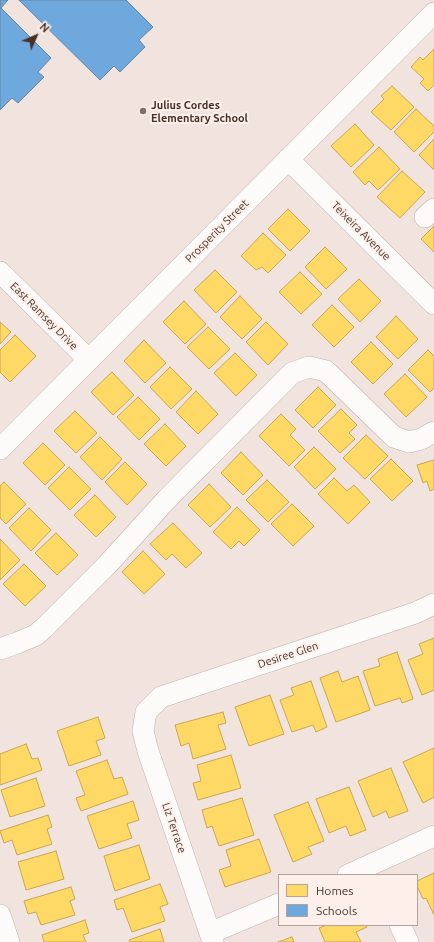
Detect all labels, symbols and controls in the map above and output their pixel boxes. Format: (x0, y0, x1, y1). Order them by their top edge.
north arrow (16, 16, 56, 56)
text: N (37, 20, 52, 35)
place label: Julius Cordes Elementary School (151, 98, 248, 124)
marker: Julius Cordes Elementary School (138, 106, 148, 116)
street label: Prosperity Street (183, 197, 251, 265)
street label: Teixeira Avenue (329, 199, 393, 263)
street label: East Ramsey Drive (7, 279, 81, 353)
street label: Desiree Glen (256, 639, 320, 671)
street label: Liz Terrace (159, 801, 189, 855)
legend (278, 874, 418, 926)
text: Homes (316, 884, 354, 897)
text: Schools (316, 904, 357, 917)

